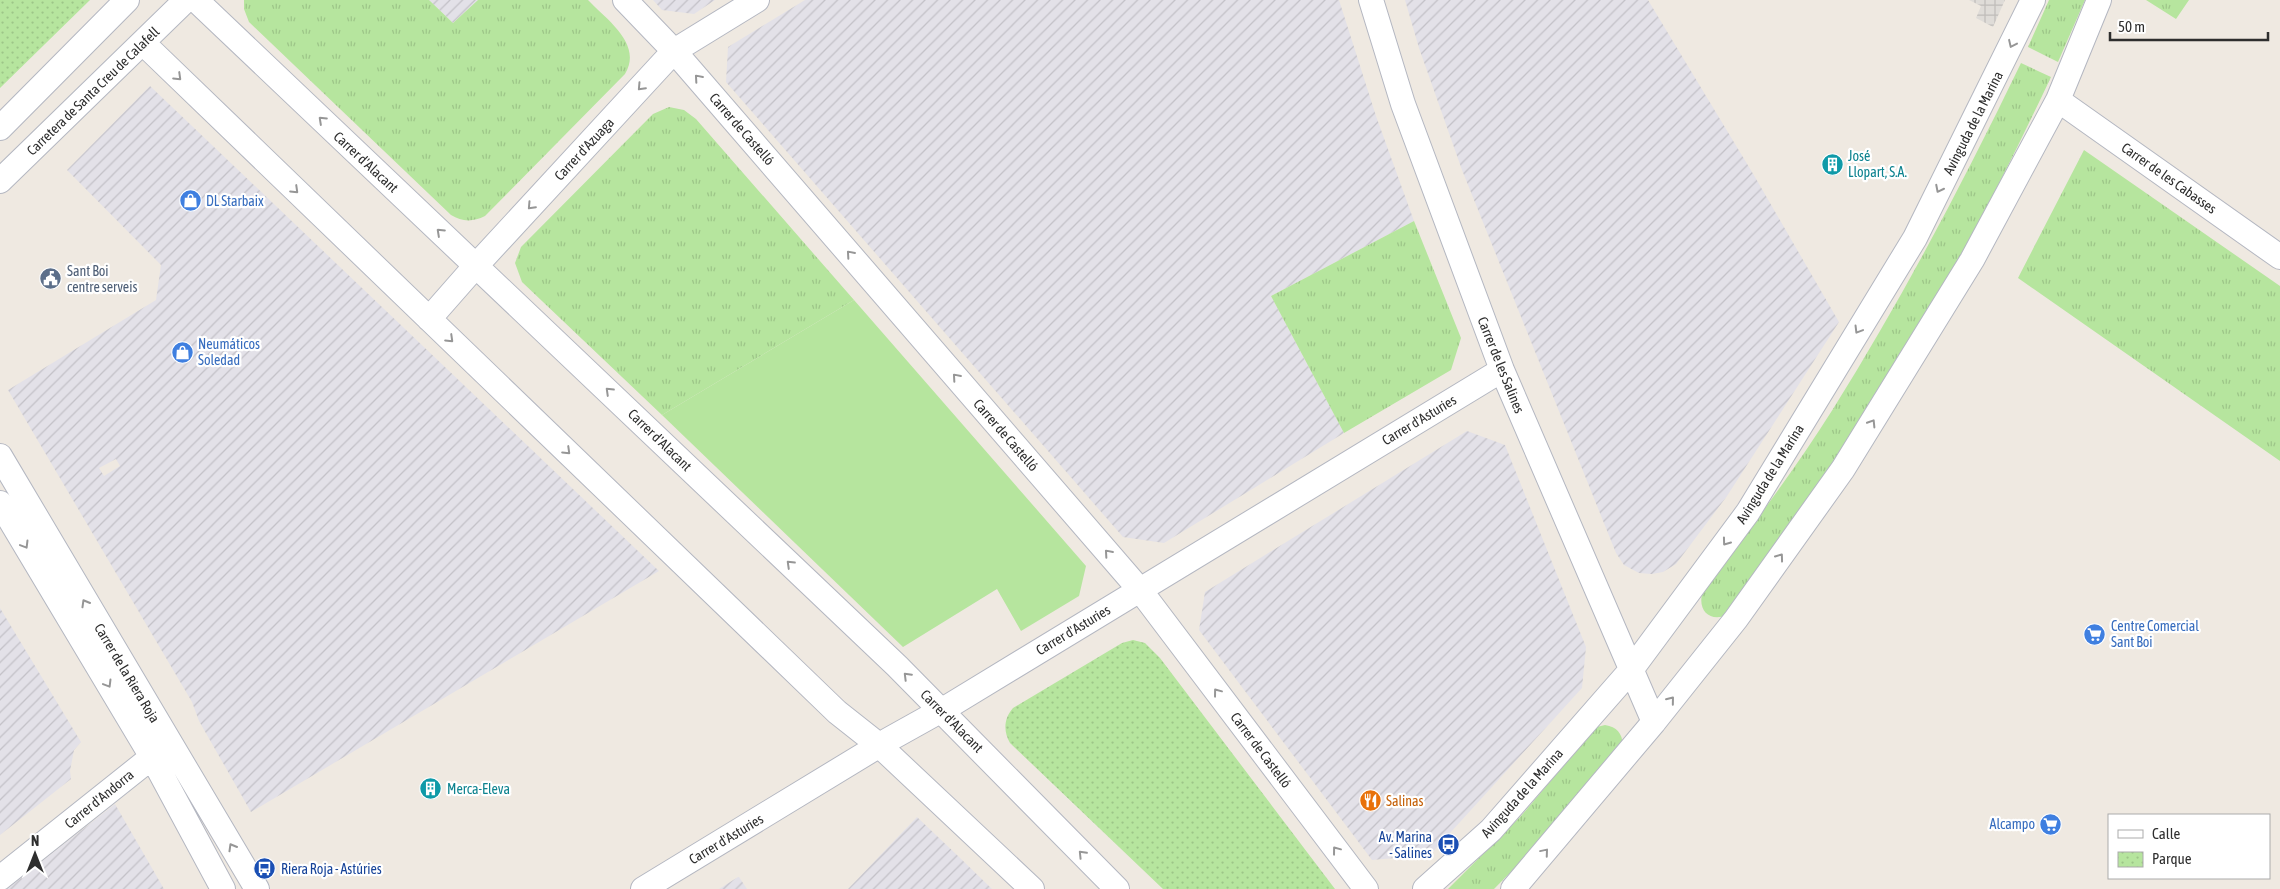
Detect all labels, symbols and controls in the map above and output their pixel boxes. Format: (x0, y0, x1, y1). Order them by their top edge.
scale bar (2110, 10, 2268, 42)
text: 50 m (2118, 18, 2145, 35)
street label: Carretera de Santa Creu de Calafell (24, 23, 163, 158)
one-way arrow (2008, 39, 2018, 48)
street label: Avinguda de la Marina (1940, 69, 2006, 177)
one-way arrow (172, 71, 181, 80)
one-way arrow (695, 75, 703, 84)
one-way arrow (638, 81, 647, 90)
street label: Carrer de Castelló (706, 90, 778, 168)
street label: Carrer d'Azuaga (551, 114, 617, 184)
one-way arrow (319, 117, 328, 126)
street label: Carrer d'Alacant (331, 128, 401, 196)
street label: Carrer de les Cabasses (2118, 139, 2220, 217)
place label: José Llopart, S.A. (1848, 148, 1907, 180)
building icon: José Llopart, S.A. (1820, 152, 1844, 176)
one-way arrow (289, 184, 298, 193)
one-way arrow (1935, 184, 1945, 193)
shop icon: DL Starbaix (178, 189, 202, 213)
place label: DL Starbaix (206, 193, 264, 209)
one-way arrow (528, 200, 537, 209)
one-way arrow (437, 229, 446, 238)
one-way arrow (847, 251, 855, 260)
place label: Sant Boi centre serveis (67, 263, 137, 295)
public building icon: Sant Boi centre serveis (39, 267, 63, 291)
street label: Carrer de les Salines (1474, 314, 1528, 416)
one-way arrow (1855, 325, 1865, 334)
one-way arrow (444, 333, 453, 342)
place label: Neumáticos Soledad (198, 336, 260, 368)
shop icon: Neumáticos Soledad (170, 340, 194, 364)
one-way arrow (953, 374, 962, 383)
one-way arrow (605, 388, 614, 397)
street label: Carrer d'Asturies (1379, 392, 1459, 448)
street label: Carrer de Castelló (970, 396, 1042, 474)
street label: Carrer d'Alacant (625, 406, 695, 474)
one-way arrow (1865, 419, 1875, 428)
street label: Avinguda de la Marina (1733, 421, 1807, 527)
one-way arrow (561, 446, 570, 455)
one-way arrow (1723, 536, 1731, 545)
one-way arrow (18, 539, 28, 548)
one-way arrow (1105, 549, 1114, 558)
one-way arrow (1774, 553, 1783, 563)
one-way arrow (786, 561, 795, 570)
one-way arrow (82, 599, 92, 608)
street label: Carrer d'Asturies (1033, 602, 1113, 658)
place label: Centre Comercial Sant Boi (2111, 618, 2199, 650)
street label: Carrer de la Riera Roja (91, 621, 163, 725)
supermarket icon: Centre Comercial Sant Boi (2083, 622, 2107, 646)
one-way arrow (904, 673, 913, 682)
one-way arrow (102, 679, 112, 688)
street label: Carrer d'Alacant (917, 686, 987, 756)
one-way arrow (1215, 689, 1223, 698)
one-way arrow (1666, 697, 1674, 706)
street label: Carrer de Castelló (1227, 709, 1295, 791)
street label: Avinguda de la Marina (1478, 745, 1566, 841)
street label: Carrer d'Andorra (61, 766, 137, 832)
building icon: Merca-Eleva (419, 777, 443, 801)
place label: Merca-Eleva (447, 781, 510, 797)
restaurant icon: Salinas (1358, 789, 1382, 813)
place label: Salinas (1386, 793, 1424, 809)
street label: Carrer d'Asturies (686, 811, 766, 867)
supermarket icon: Alcampo (2039, 812, 2063, 836)
legend (2108, 814, 2270, 879)
place label: Alcampo (1990, 816, 2035, 832)
text: Calle (2152, 825, 2181, 842)
north arrow (10, 829, 60, 879)
place label: Av. Marina - Salines (1379, 829, 1432, 861)
text: N (31, 833, 39, 849)
bus stop icon: Av. Marina - Salines (1436, 833, 1460, 857)
one-way arrow (228, 843, 238, 852)
one-way arrow (1334, 847, 1342, 856)
one-way arrow (1539, 849, 1547, 858)
text: Parque (2152, 850, 2192, 867)
one-way arrow (1079, 851, 1088, 860)
bus stop icon: Riera Roja - Astúries (253, 857, 277, 881)
place label: Riera Roja - Astúries (281, 861, 382, 877)

